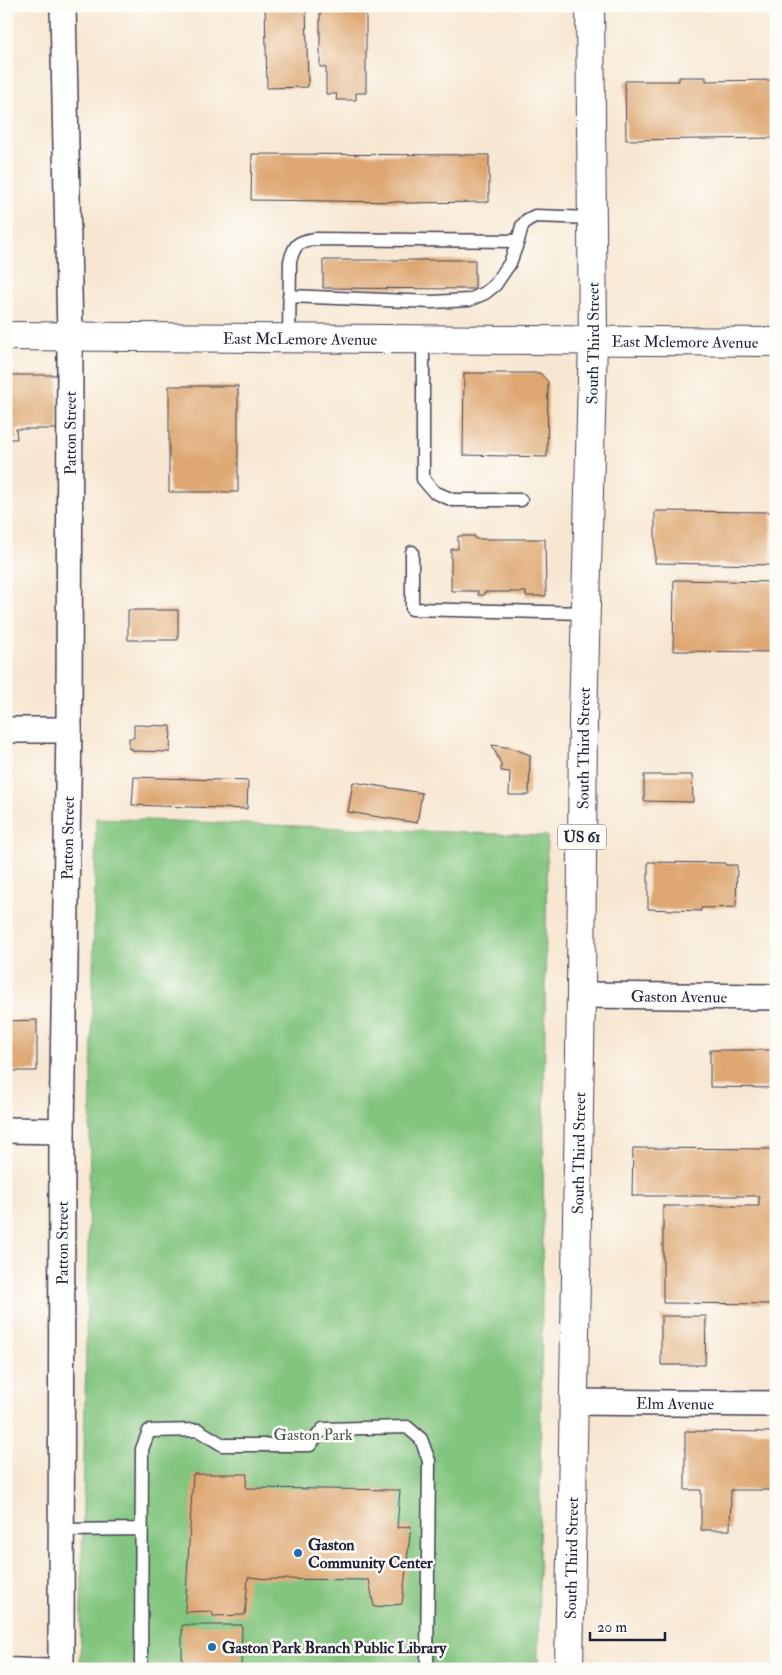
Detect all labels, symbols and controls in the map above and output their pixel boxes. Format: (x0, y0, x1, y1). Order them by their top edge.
street label: South Third Street (582, 282, 604, 405)
street label: East McLemore Avenue (223, 329, 378, 350)
street label: East Mclemore Avenue (611, 332, 759, 353)
street label: Patton Street (61, 391, 81, 475)
street label: South Third Street (573, 687, 595, 809)
street label: Patton Street (57, 796, 79, 880)
road number: US 61 (558, 824, 606, 850)
street label: Gaston Avenue (631, 987, 728, 1008)
street label: South Third Street (568, 1092, 590, 1214)
street label: Patton Street (53, 1201, 73, 1285)
street label: Elm Avenue (636, 1394, 714, 1414)
park label: Gaston Park (273, 1425, 353, 1445)
street label: South Third Street (561, 1497, 583, 1619)
place label: Gaston Community Center (308, 1535, 434, 1574)
marker: Gaston Community Center (292, 1547, 304, 1559)
scale bar (590, 1610, 664, 1642)
text: 20 m (597, 1618, 627, 1637)
place label: Gaston Park Branch Public Library (222, 1638, 447, 1659)
marker: Gaston Park Branch Public Library (206, 1641, 218, 1653)

